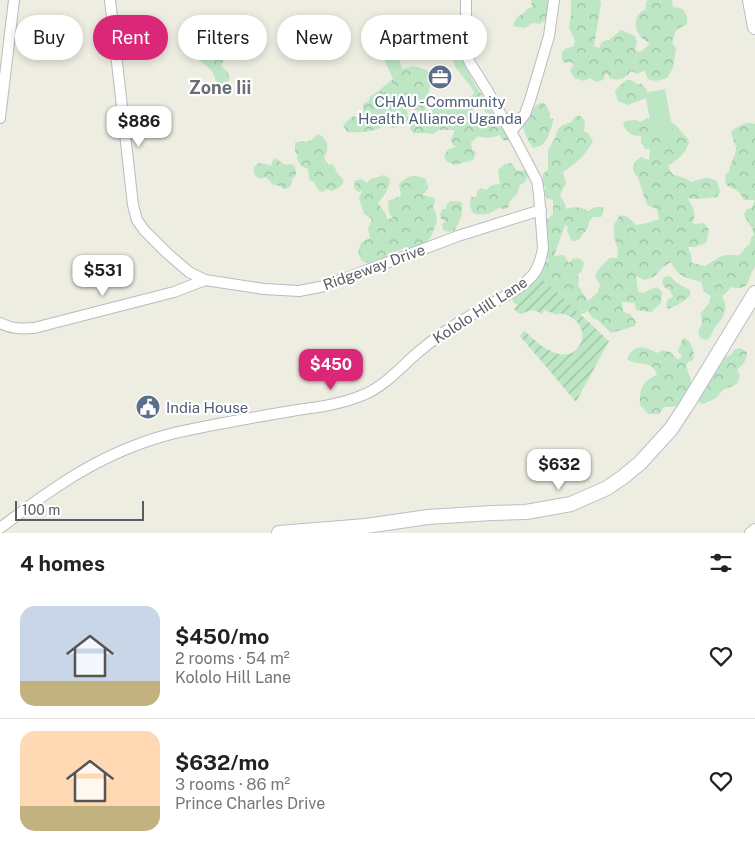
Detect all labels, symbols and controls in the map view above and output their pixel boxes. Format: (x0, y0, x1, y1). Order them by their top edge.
chip: Buy (15, 15, 83, 60)
chip: Rent (93, 15, 168, 60)
chip: Filters (178, 15, 267, 60)
chip: New (277, 15, 351, 60)
chip: Apartment (361, 15, 487, 60)
office icon: CHAU - Community Health Alliance Uganda (427, 64, 453, 90)
district label: Zone Iii (189, 77, 251, 98)
place label: CHAU - Community Health Alliance Uganda (358, 93, 522, 127)
pin: $886 (109, 106, 169, 148)
text: $886 (118, 112, 160, 131)
street label: Ridgeway Drive (321, 241, 427, 293)
pin: $531 (73, 254, 133, 297)
text: $531 (83, 261, 123, 280)
street label: Kololo Hill Lane (430, 273, 530, 347)
pin: $450 (301, 348, 361, 391)
text: $450 (310, 355, 352, 374)
public building icon: India House (135, 394, 161, 420)
place label: India House (166, 399, 248, 416)
pin: $632 (529, 448, 589, 491)
text: $632 (538, 455, 580, 474)
scale bar (15, 498, 144, 521)
text: 100 m (22, 502, 60, 518)
icon: filters (707, 549, 735, 577)
text: 4 homes (20, 551, 105, 576)
text: $450/mo (175, 624, 269, 649)
icon: home (60, 626, 120, 686)
icon: heart (707, 642, 735, 670)
text: 2 rooms · 54 m² (175, 649, 290, 668)
text: Kololo Hill Lane (175, 668, 291, 687)
text: $632/mo (175, 750, 269, 775)
icon: home (60, 751, 120, 811)
icon: heart (707, 767, 735, 795)
text: 3 rooms · 86 m² (175, 775, 290, 794)
text: Prince Charles Drive (175, 794, 325, 813)

